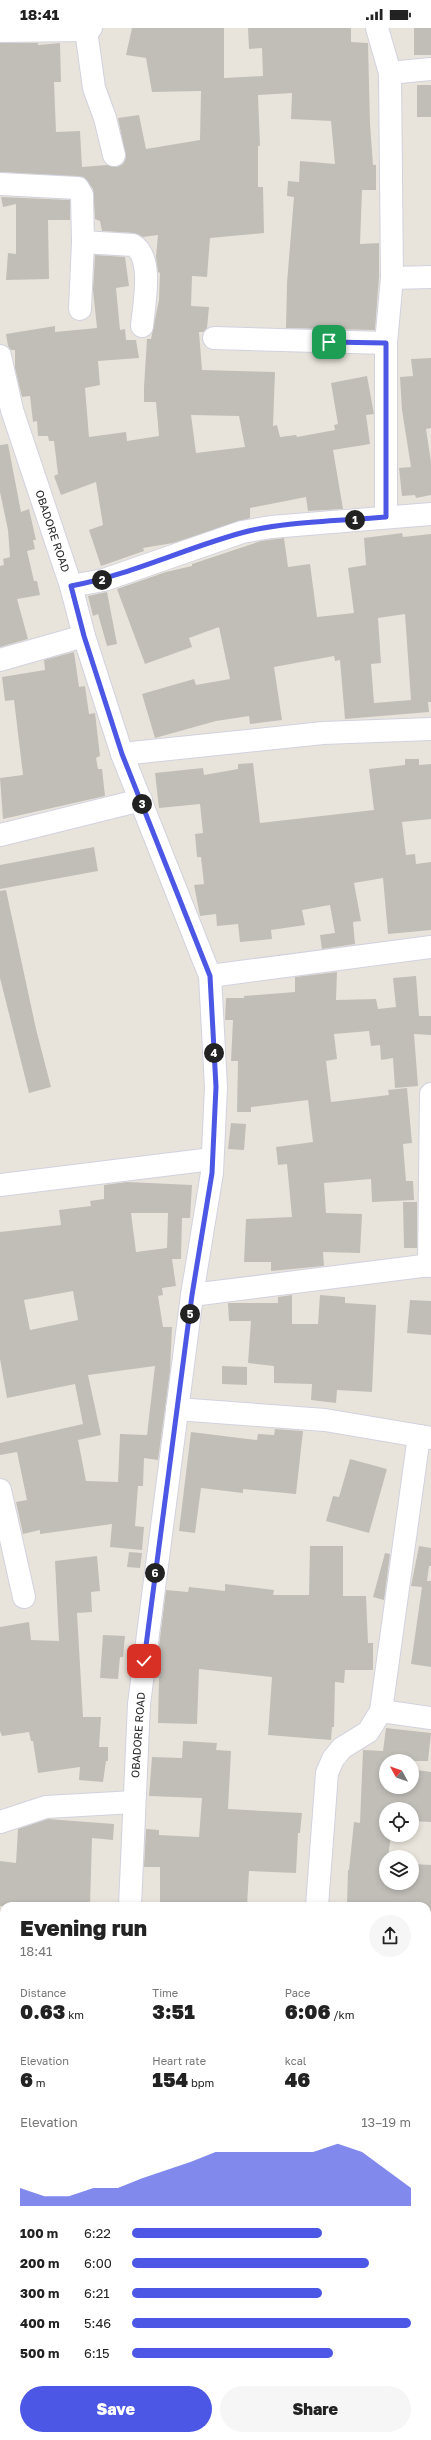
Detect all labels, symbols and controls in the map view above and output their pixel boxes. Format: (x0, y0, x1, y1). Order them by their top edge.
text: 18:41 (20, 5, 59, 23)
pin (312, 325, 346, 359)
icon: arrive (318, 331, 340, 353)
street label: OBADORE ROAD (33, 488, 73, 574)
pin: 1 (345, 510, 365, 530)
text: 1 (352, 513, 358, 526)
pin: 2 (92, 570, 112, 590)
text: 2 (99, 573, 105, 586)
pin: 3 (132, 794, 152, 814)
text: 3 (139, 797, 145, 810)
pin: 4 (204, 1043, 224, 1063)
text: 4 (211, 1046, 217, 1059)
pin: 5 (180, 1304, 200, 1324)
text: 5 (187, 1307, 193, 1320)
pin: 6 (145, 1563, 165, 1583)
text: 6 (152, 1566, 159, 1579)
pin (127, 1644, 161, 1678)
icon: check (133, 1650, 155, 1672)
street label: OBADORE ROAD (128, 1691, 147, 1778)
north arrow (379, 1754, 419, 1794)
map controls (379, 1754, 419, 1890)
button: locate (379, 1802, 419, 1842)
button: layers (379, 1850, 419, 1890)
text: Evening run (20, 1914, 147, 1941)
button: share (369, 1915, 411, 1957)
text: 18:41 (20, 1943, 52, 1959)
text: Distance (20, 1986, 66, 1999)
text: Time (152, 1986, 178, 1999)
text: Pace (285, 1986, 310, 1999)
text: 0.63 (20, 1999, 65, 2023)
text: 3:51 (152, 1999, 195, 2023)
text: 6:06 (285, 1999, 330, 2023)
text: km (65, 2008, 84, 2021)
text: /km (330, 2008, 354, 2021)
text: Elevation (20, 2054, 69, 2067)
text: Heart rate (152, 2054, 206, 2067)
text: kcal (285, 2054, 306, 2067)
text: 6 (20, 2067, 33, 2091)
text: 154 (152, 2067, 188, 2091)
text: 46 (285, 2067, 310, 2091)
text: m (33, 2076, 46, 2089)
text: bpm (188, 2076, 214, 2089)
text: Elevation (20, 2114, 78, 2130)
text: 13–19 m (361, 2114, 411, 2130)
text: 100 m (20, 2225, 58, 2241)
text: 6:22 (84, 2225, 111, 2241)
text: 200 m (20, 2255, 59, 2271)
text: 6:00 (84, 2255, 112, 2271)
text: 300 m (20, 2285, 59, 2301)
text: 6:21 (84, 2285, 110, 2301)
text: 400 m (20, 2315, 60, 2331)
text: 5:46 (84, 2315, 111, 2331)
text: 500 m (20, 2345, 59, 2361)
text: 6:15 (84, 2345, 110, 2361)
button: Save (20, 2386, 212, 2432)
button: Share (220, 2386, 411, 2432)

